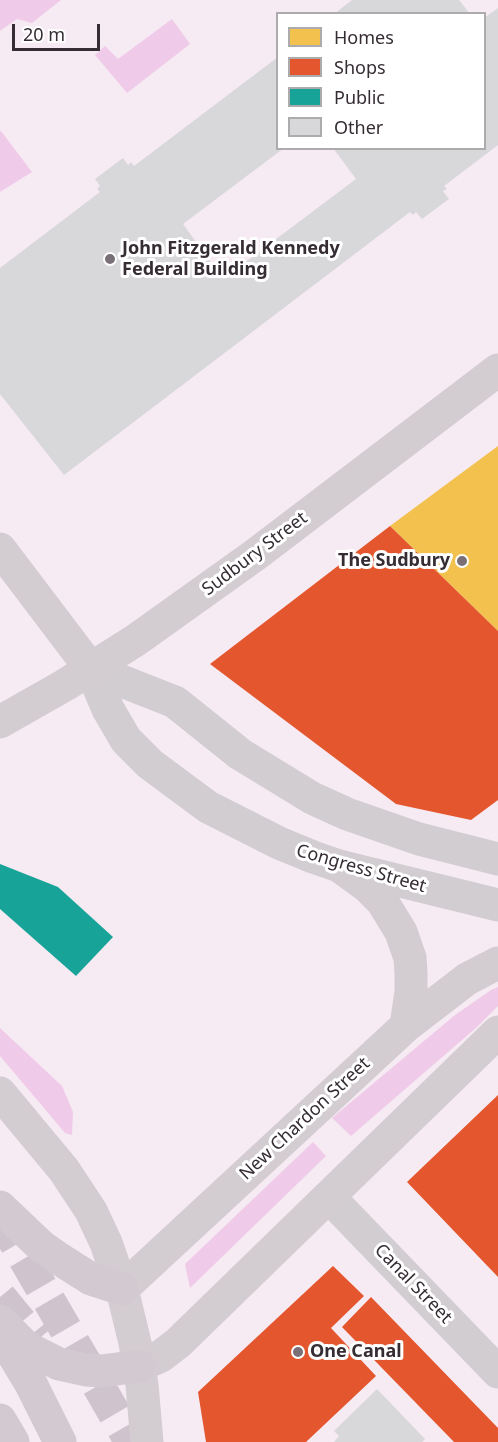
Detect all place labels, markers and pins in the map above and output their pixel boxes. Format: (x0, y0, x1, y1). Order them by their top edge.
place label: John Fitzgerald Kennedy Federal Building (122, 238, 340, 280)
marker: John Fitzgerald Kennedy Federal Building (103, 252, 117, 266)
place label: The Sudbury (338, 550, 450, 572)
marker: The Sudbury (455, 554, 469, 568)
place label: One Canal (310, 1341, 402, 1363)
marker: One Canal (291, 1345, 305, 1359)

